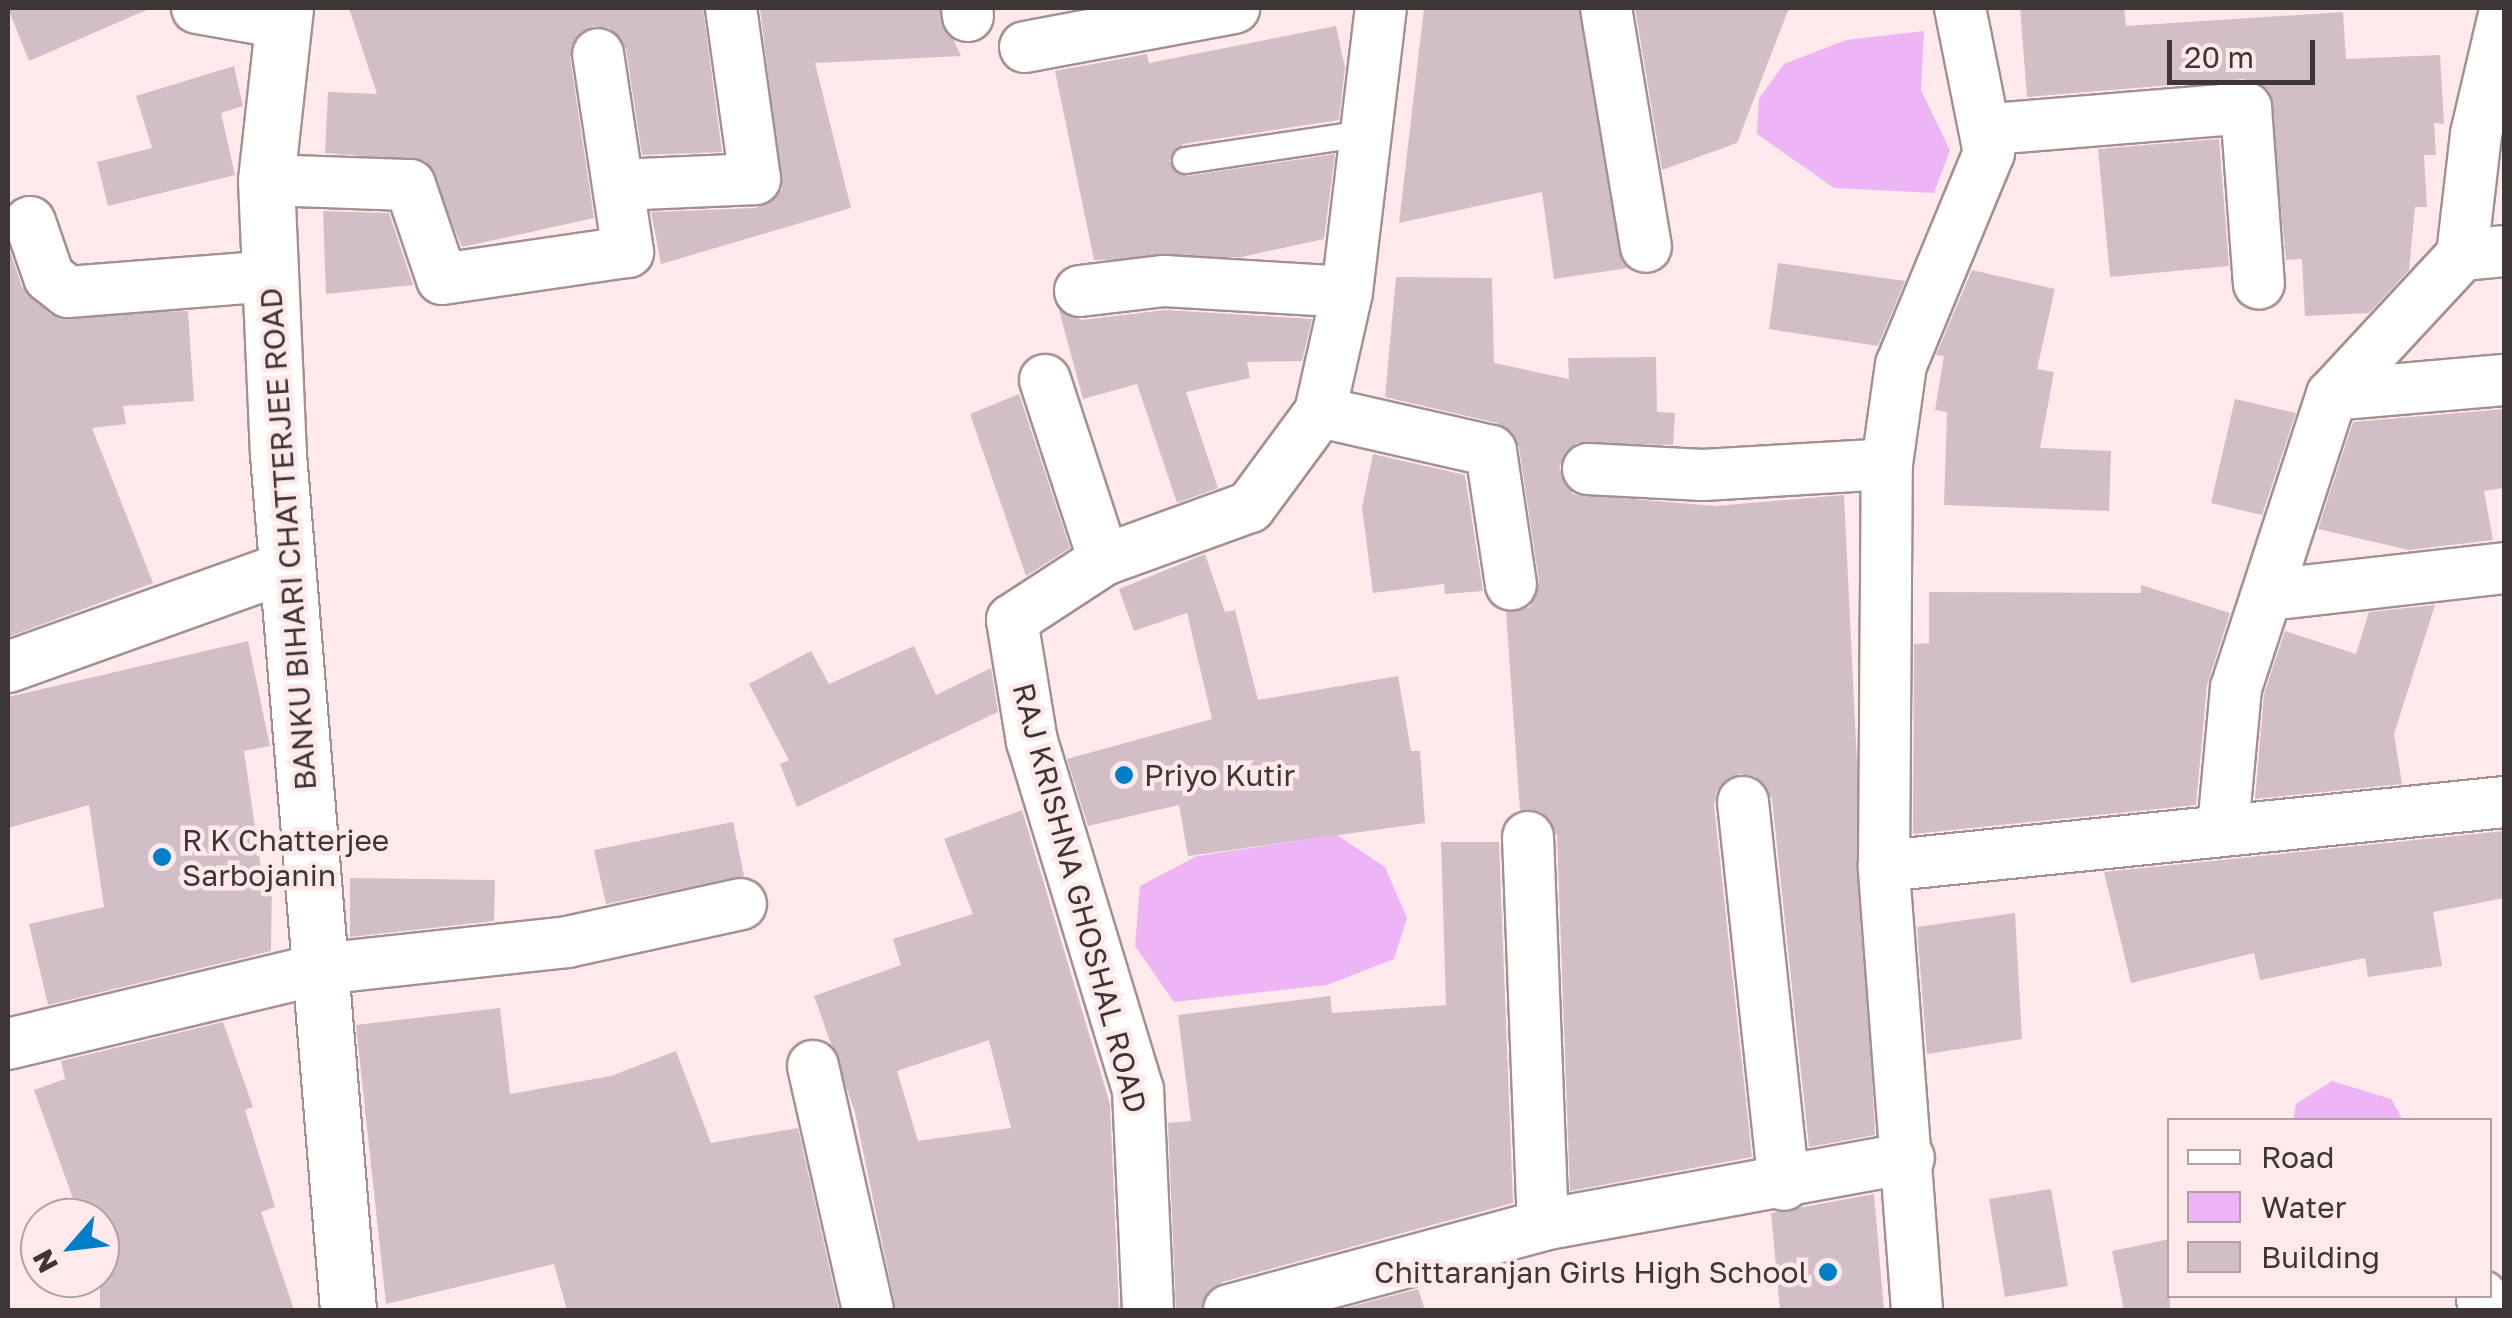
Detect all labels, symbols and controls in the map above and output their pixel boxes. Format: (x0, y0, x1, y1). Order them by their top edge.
scale bar (2172, 20, 2320, 82)
text: 20 m (2184, 39, 2254, 75)
street label: BANKU BIHARI CHATTERJEE ROAD (252, 286, 324, 792)
street label: RAJ KRISHNA GHOSHAL ROAD (1005, 679, 1155, 1117)
place label: Priyo Kutir (1144, 757, 1295, 793)
marker: Priyo Kutir (1113, 764, 1135, 786)
place label: R K Chatterjee Sarbojanin (182, 822, 389, 892)
marker: R K Chatterjee Sarbojanin (151, 846, 173, 868)
legend (2167, 1118, 2492, 1298)
text: Road (2261, 1139, 2335, 1175)
text: Water (2261, 1189, 2346, 1225)
north arrow (20, 1198, 120, 1298)
text: Building (2261, 1239, 2380, 1275)
text: N (25, 1244, 64, 1279)
place label: Chittaranjan Girls High School (1374, 1254, 1808, 1290)
marker: Chittaranjan Girls High School (1817, 1261, 1839, 1283)

